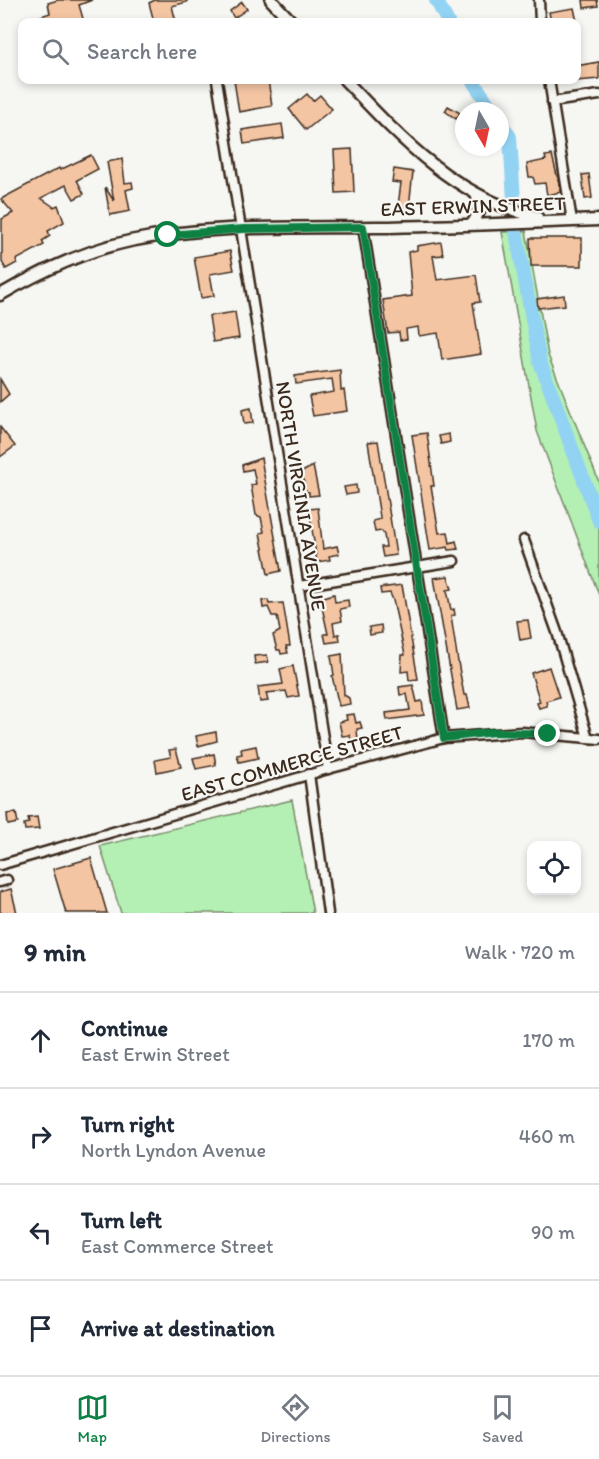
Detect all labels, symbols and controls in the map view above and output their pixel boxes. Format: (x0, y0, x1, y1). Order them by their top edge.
search box (18, 18, 581, 84)
icon: search (39, 35, 72, 68)
text: Search here (87, 38, 197, 65)
north arrow (455, 102, 509, 156)
street label: EAST ERWIN STREET (380, 191, 566, 221)
route start (154, 221, 180, 247)
street label: NORTH VIRGINIA AVENUE (271, 379, 331, 613)
street label: EAST COMMERCE STREET (178, 720, 406, 806)
route end (534, 720, 560, 746)
map controls (527, 841, 581, 895)
button: locate (527, 841, 581, 895)
text: 9 min (24, 936, 86, 968)
text: Walk · 720 m (464, 940, 575, 964)
text: Continue (81, 1015, 168, 1042)
icon: ahead (24, 1024, 57, 1057)
text: 170 m (522, 1028, 575, 1052)
text: East Erwin Street (81, 1042, 230, 1066)
text: Turn right (81, 1111, 175, 1138)
icon: right (24, 1120, 57, 1153)
text: 460 m (519, 1124, 575, 1148)
text: North Lyndon Avenue (81, 1138, 266, 1162)
text: Turn left (81, 1207, 162, 1234)
icon: left (24, 1216, 57, 1249)
text: 90 m (531, 1220, 575, 1244)
text: East Commerce Street (81, 1234, 274, 1258)
icon: arrive (24, 1312, 57, 1345)
text: Arrive at destination (81, 1315, 275, 1342)
tab: Map (76, 1391, 109, 1446)
tab: Directions (260, 1391, 331, 1446)
tab: Saved (482, 1391, 523, 1446)

